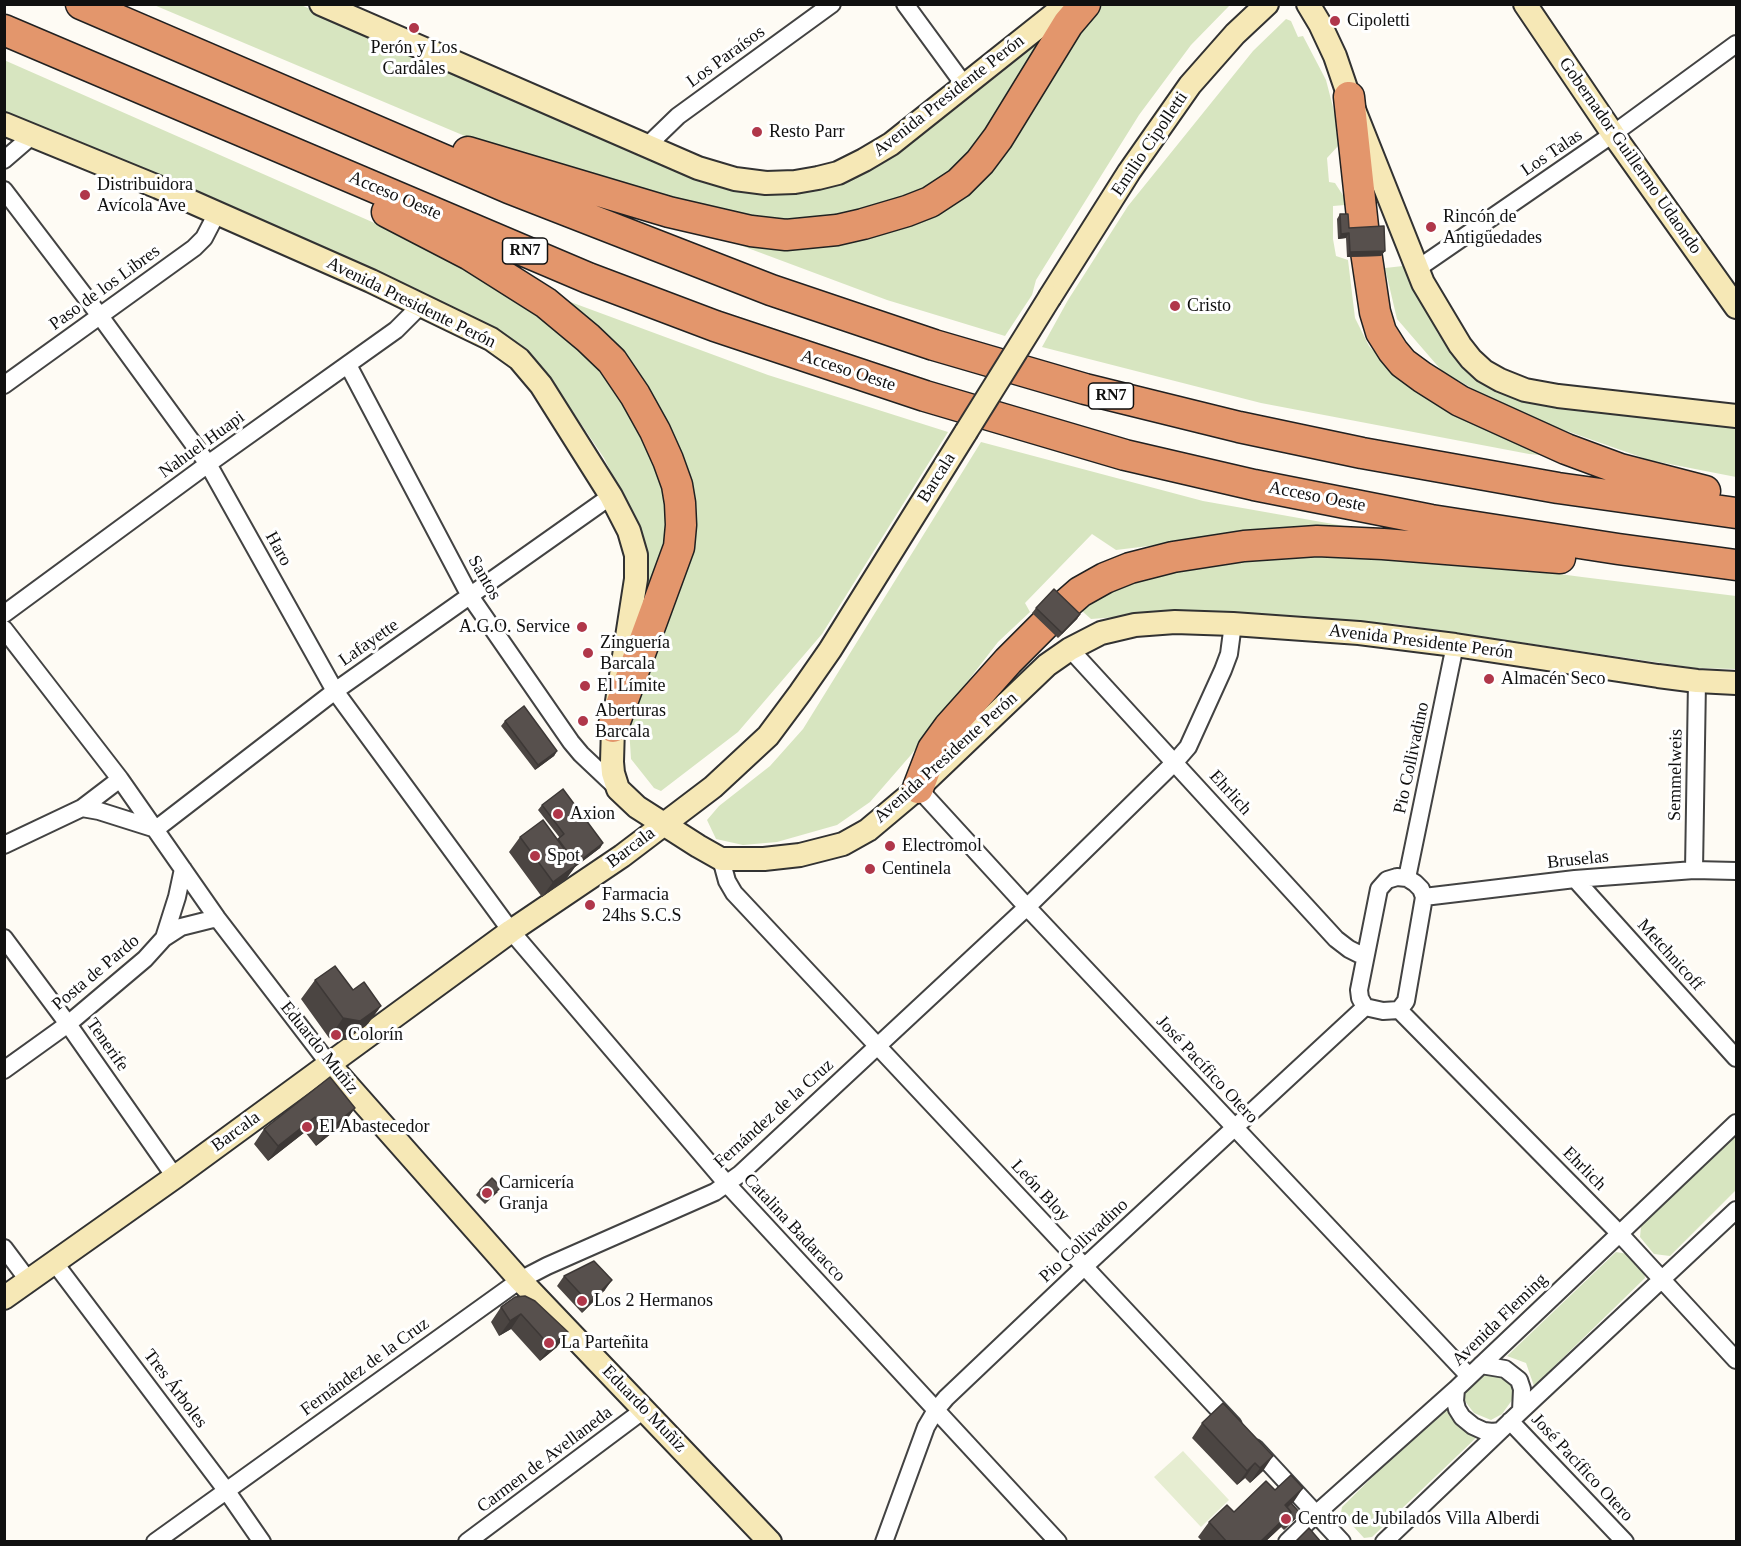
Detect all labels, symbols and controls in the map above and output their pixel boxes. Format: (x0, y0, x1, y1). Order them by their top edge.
place label: Cipoletti (1347, 10, 1410, 32)
marker: Cipoletti (1328, 14, 1342, 28)
marker: Perón y Los Cardales (407, 21, 421, 35)
street label: Los Paraísos (683, 21, 769, 93)
street label: Avenida Presidente Perón (869, 30, 1029, 162)
place label: Perón y Los Cardales (371, 37, 457, 80)
street label: Gobernador Guillermo Udaondo (1554, 54, 1706, 258)
street label: Emilio Cipolletti (1107, 88, 1193, 200)
place label: Resto Parr (769, 121, 844, 143)
marker: Resto Parr (750, 125, 764, 139)
street label: Los Talas (1517, 125, 1587, 181)
street label: Acceso Oeste (345, 167, 445, 225)
place label: Distribuidora Avícola Ave (97, 174, 193, 216)
marker: Distribuidora Avícola Ave (78, 188, 92, 202)
place label: Rincón de Antigüedades (1443, 206, 1542, 248)
marker: Rincón de Antigüedades (1424, 220, 1438, 234)
road number: RN7 (502, 238, 548, 264)
street label: Paso de los Libres (45, 241, 165, 335)
street label: Avenida Presidente Perón (323, 253, 499, 353)
place label: Cristo (1187, 295, 1231, 317)
marker: Cristo (1168, 299, 1182, 313)
street label: Acceso Oeste (798, 346, 898, 396)
road number: RN7 (1088, 383, 1134, 409)
street label: Nahuel Huapi (155, 407, 249, 483)
street label: Barcala (913, 449, 961, 507)
street label: Acceso Oeste (1267, 477, 1367, 517)
street label: Haro (260, 528, 296, 570)
street label: Santos (463, 552, 505, 604)
street label: Lafayette (335, 615, 403, 671)
place label: A.G.O. Service (459, 616, 570, 638)
marker: A.G.O. Service (575, 620, 589, 634)
street label: Avenida Presidente Perón (1328, 620, 1514, 664)
place label: Zinguería Barcala (600, 632, 670, 674)
marker: Zinguería Barcala (581, 646, 595, 660)
place label: Almacén Seco (1501, 668, 1605, 690)
marker: Almacén Seco (1482, 672, 1496, 686)
place label: El Límite (597, 675, 665, 697)
marker: El Límite (578, 679, 592, 693)
street label: Avenida Presidente Perón (870, 688, 1022, 828)
place label: Aberturas Barcala (595, 700, 666, 742)
street label: Pio Collivadino (1390, 700, 1434, 816)
marker: Aberturas Barcala (576, 714, 590, 728)
street label: Semmelweis (1664, 729, 1688, 821)
street label: Ehrlich (1204, 766, 1256, 820)
place label: Axion (570, 803, 615, 825)
marker: Axion (551, 807, 565, 821)
street label: Barcala (603, 823, 659, 873)
place label: Electromol (902, 835, 982, 857)
marker: Electromol (883, 839, 897, 853)
place label: Spot (547, 845, 580, 867)
street label: Bruselas (1546, 846, 1610, 874)
marker: Spot (528, 849, 542, 863)
place label: Centinela (882, 858, 951, 880)
marker: Centinela (863, 862, 877, 876)
place label: Farmacia 24hs S.C.S (602, 884, 682, 926)
marker: Farmacia 24hs S.C.S (583, 898, 597, 912)
street label: Metchnicoff (1632, 915, 1708, 995)
street label: Posta de Pardo (48, 930, 144, 1016)
street label: Eduardo Muñiz (275, 997, 363, 1099)
street label: José Pacífico Otero (1151, 1011, 1263, 1129)
street label: Tenerife (81, 1014, 133, 1076)
place label: Colorín (348, 1024, 403, 1046)
marker: Colorín (329, 1028, 343, 1042)
street label: Fernández de la Cruz (710, 1055, 838, 1173)
street label: Barcala (207, 1107, 265, 1157)
place label: El Abastecedor (319, 1116, 429, 1138)
marker: El Abastecedor (300, 1120, 314, 1134)
street label: Ehrlich (1558, 1143, 1610, 1195)
street label: León Bloy (1006, 1156, 1074, 1226)
street label: Catalina Badaracco (738, 1169, 850, 1287)
place label: Carnicería Granja (499, 1172, 574, 1214)
marker: Carnicería Granja (480, 1186, 494, 1200)
street label: Pio Collivadino (1035, 1194, 1133, 1288)
street label: Avenida Fleming (1448, 1269, 1552, 1371)
place label: Los 2 Hermanos (594, 1290, 713, 1312)
marker: Los 2 Hermanos (575, 1294, 589, 1308)
street label: Fernández de la Cruz (297, 1313, 433, 1421)
place label: La Parteñita (561, 1332, 648, 1354)
marker: La Parteñita (542, 1336, 556, 1350)
street label: Tres Árboles (138, 1345, 212, 1433)
street label: Eduardo Muñiz (597, 1361, 691, 1457)
street label: Carmen de Avellaneda (473, 1402, 617, 1518)
street label: José Pacífico Otero (1526, 1409, 1638, 1527)
place label: Centro de Jubilados Villa Alberdi (1298, 1508, 1540, 1530)
marker: Centro de Jubilados Villa Alberdi (1279, 1512, 1293, 1526)

